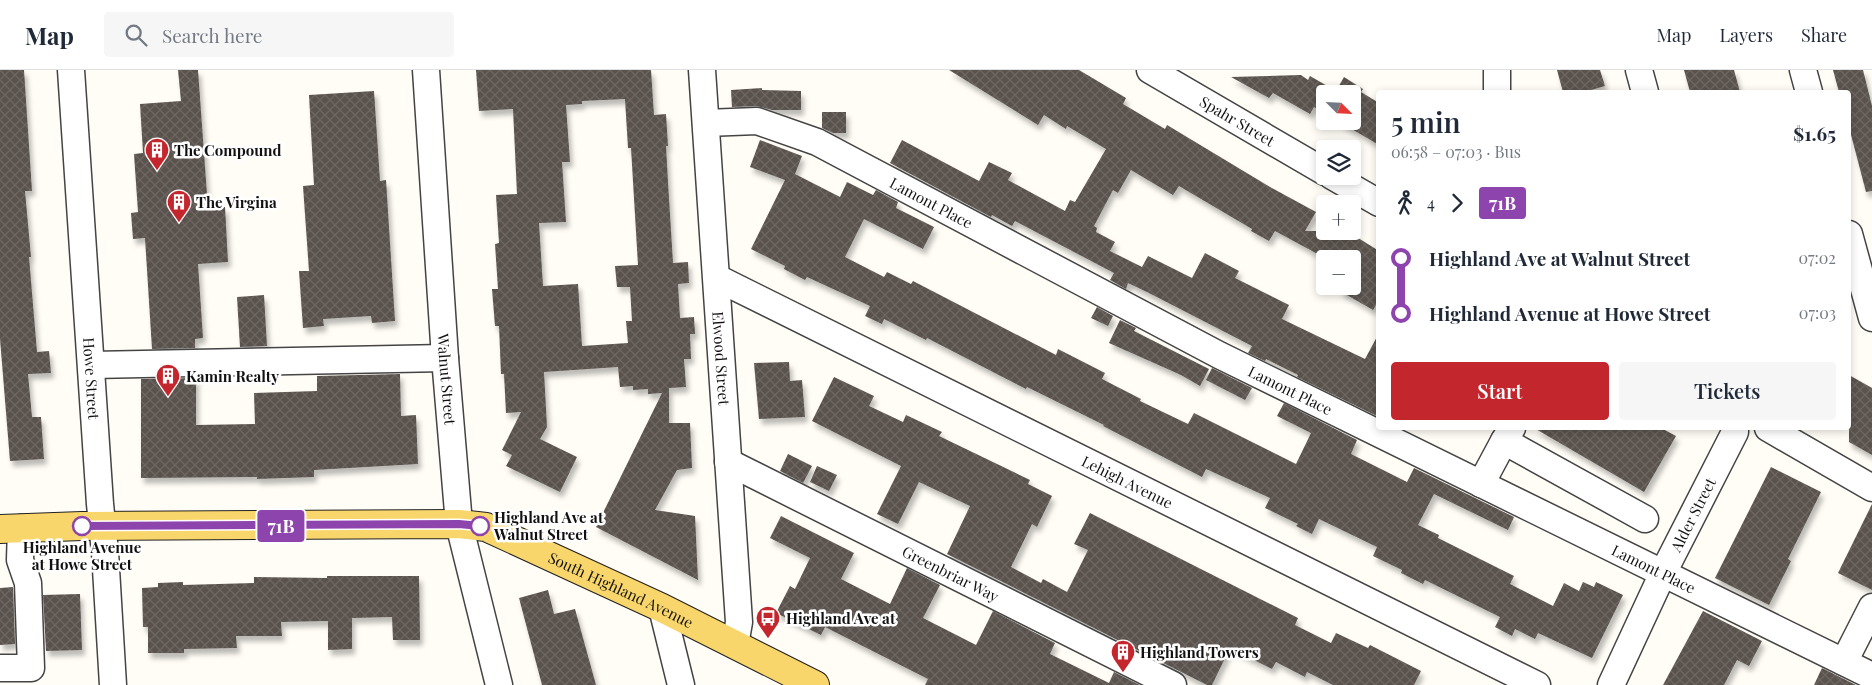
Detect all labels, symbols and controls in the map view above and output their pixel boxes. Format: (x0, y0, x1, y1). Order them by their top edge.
search box (104, 12, 454, 57)
text: Map (25, 19, 74, 51)
icon: search (122, 21, 150, 49)
text: Search here (162, 22, 262, 48)
text: Map (1656, 23, 1691, 47)
text: Layers (1719, 23, 1773, 47)
text: Share (1801, 23, 1847, 47)
north arrow (1316, 85, 1361, 130)
map controls (1316, 85, 1361, 295)
street label: Spahr Street (1196, 91, 1279, 151)
text: 5 min (1391, 103, 1461, 140)
text: $1.65 (1793, 120, 1836, 146)
building icon: The Compound (144, 137, 170, 171)
place label: The Compound (174, 140, 282, 160)
button: layers (1316, 140, 1361, 185)
text: 06:58 – 07:03 · Bus (1391, 141, 1521, 162)
street label: Lamont Place (886, 172, 976, 233)
building icon: The Virgina (166, 189, 192, 223)
icon: walk (1391, 189, 1419, 217)
icon: forward (1443, 189, 1471, 217)
text: 71B (1489, 191, 1516, 215)
place label: The Virgina (196, 192, 277, 212)
text: 4 (1427, 192, 1435, 213)
button: + (1316, 195, 1361, 240)
text: Highland Ave at Walnut Street (1429, 245, 1690, 271)
text: 07:02 (1798, 247, 1836, 268)
button: − (1316, 250, 1361, 295)
text: Highland Avenue at Howe Street (1429, 300, 1710, 326)
text: 07:03 (1799, 302, 1836, 323)
street label: Elwood Street (708, 311, 734, 407)
street label: Walnut Street (433, 332, 461, 426)
street label: Howe Street (79, 337, 104, 421)
street label: Lamont Place (1245, 361, 1336, 419)
button: Start (1391, 362, 1609, 420)
button: Tickets (1619, 362, 1836, 420)
building icon: Kamin Realty (155, 363, 181, 397)
place label: Kamin Realty (186, 366, 279, 386)
street label: Lehigh Avenue (1078, 451, 1176, 513)
street label: Alder Street (1665, 474, 1720, 556)
place label: Highland Ave at Walnut Street (493, 507, 604, 544)
line badge: 71B (252, 510, 310, 542)
text: 71B (267, 514, 295, 538)
marker: Highland Avenue at Howe Street (72, 516, 92, 536)
marker: Highland Ave at Walnut Street (470, 516, 490, 536)
place label: Highland Avenue at Howe Street (23, 537, 142, 574)
street label: Lamont Place (1609, 540, 1699, 598)
street label: Greenbriar Way (899, 541, 1003, 606)
street label: South Highland Avenue (545, 547, 697, 632)
bus stop icon: Highland Ave at (755, 605, 781, 639)
place label: Highland Ave at (786, 608, 896, 628)
building icon: Highland Towers (1110, 639, 1136, 673)
place label: Highland Towers (1140, 642, 1259, 662)

